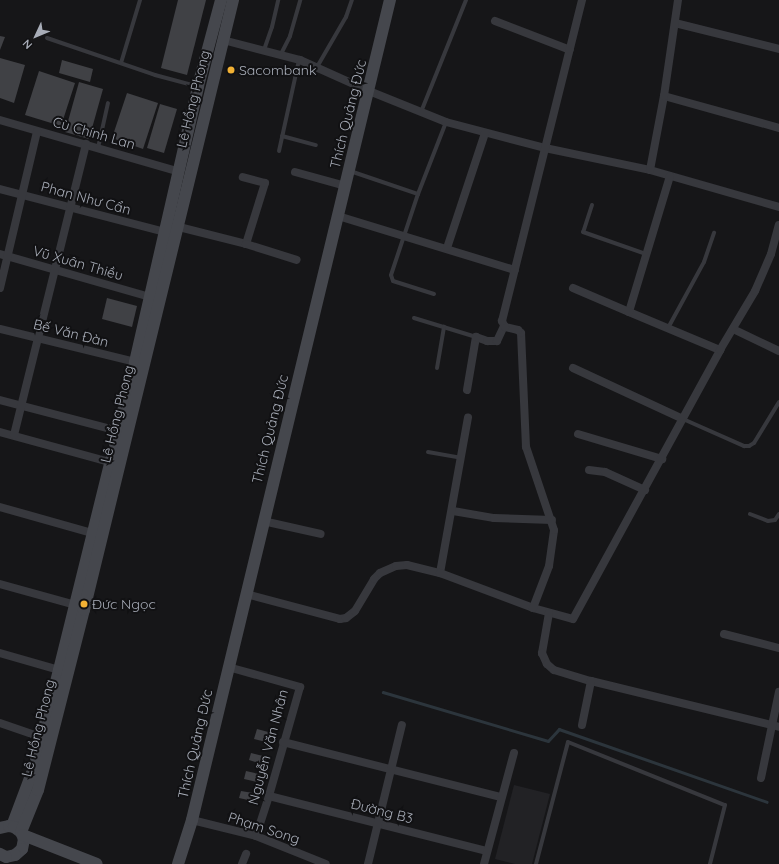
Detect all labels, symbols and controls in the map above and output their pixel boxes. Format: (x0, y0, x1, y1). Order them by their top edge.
north arrow (16, 16, 56, 56)
text: N (20, 37, 35, 52)
street label: Lê Hồng Phong (173, 48, 213, 150)
street label: Thích Quảng Đức (326, 58, 370, 170)
place label: Sacombank (239, 62, 316, 78)
marker: Sacombank (226, 65, 236, 75)
street label: Cù Chính Lan (51, 113, 137, 153)
street label: Phan Như Cẩn (39, 178, 133, 218)
street label: Vũ Xuân Thiều (31, 242, 125, 284)
street label: Bế Văn Đàn (32, 316, 110, 350)
street label: Lê Hồng Phong (97, 363, 137, 465)
street label: Thích Quảng Đức (248, 373, 292, 485)
place label: Đức Ngọc (92, 596, 156, 612)
marker: Đức Ngọc (79, 599, 89, 609)
street label: Lê Hồng Phong (18, 677, 58, 779)
street label: Nguyễn Văn Nhân (245, 687, 291, 807)
street label: Thích Quảng Đức (174, 688, 216, 800)
street label: Đường B3 (349, 795, 415, 827)
street label: Phạm Song (226, 808, 302, 848)

